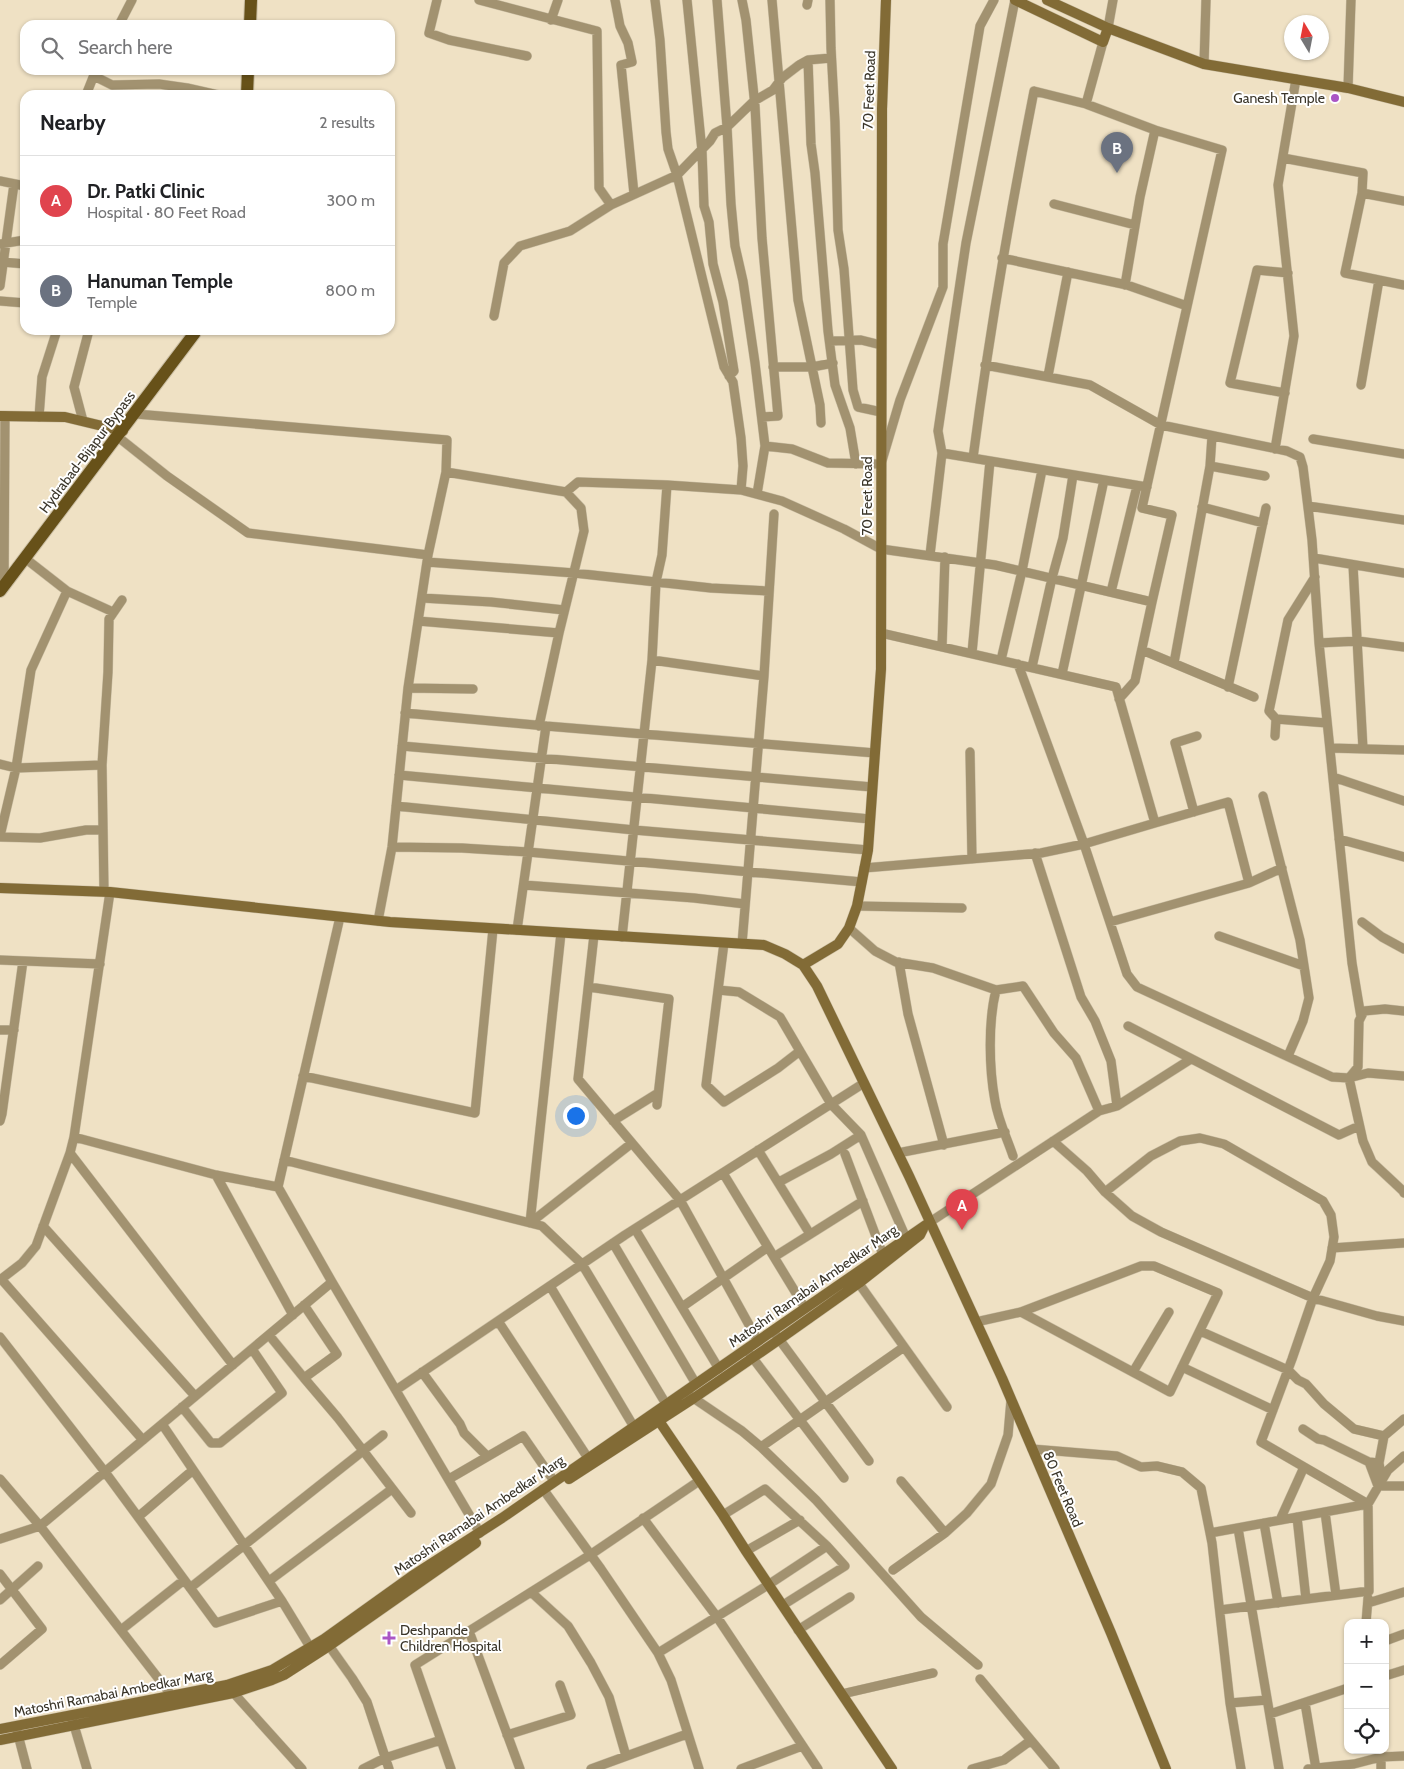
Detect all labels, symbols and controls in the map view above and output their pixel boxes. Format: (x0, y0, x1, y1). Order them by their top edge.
north arrow (1284, 15, 1329, 60)
search box (20, 20, 395, 75)
icon: search (38, 34, 66, 62)
text: Search here (78, 36, 172, 59)
street label: 70 Feet Road (859, 50, 879, 130)
place label: Ganesh Temple (1233, 89, 1325, 107)
marker: Ganesh Temple (1329, 92, 1341, 104)
text: Nearby (40, 110, 106, 135)
text: 2 results (319, 113, 375, 132)
pin: B (1101, 132, 1133, 173)
text: Dr. Patki Clinic (87, 180, 205, 203)
text: A (51, 191, 61, 210)
text: 300 m (326, 191, 375, 210)
text: Hospital · 80 Feet Road (87, 203, 246, 222)
text: Hanuman Temple (87, 270, 233, 293)
text: B (51, 281, 61, 300)
text: 800 m (325, 281, 375, 300)
text: Temple (87, 293, 137, 312)
street label: Hydrabad-Bijapur Bypass (35, 387, 139, 517)
street label: 70 Feet Road (858, 456, 876, 536)
your location (563, 1103, 589, 1129)
pin: A (946, 1189, 978, 1230)
street label: Matoshri Ramabai Ambedkar Marg (725, 1220, 902, 1351)
street label: 80 Feet Road (1039, 1448, 1087, 1530)
street label: Matoshri Ramabai Ambedkar Marg (390, 1450, 569, 1579)
map controls (1344, 1619, 1389, 1754)
button: + (1344, 1619, 1389, 1664)
place label: Deshpande Children Hospital (400, 1621, 502, 1655)
marker: Deshpande Children Hospital (382, 1631, 396, 1645)
button: − (1344, 1664, 1389, 1709)
street label: Matoshri Ramabai Ambedkar Marg (12, 1665, 215, 1721)
button: locate (1344, 1709, 1389, 1754)

